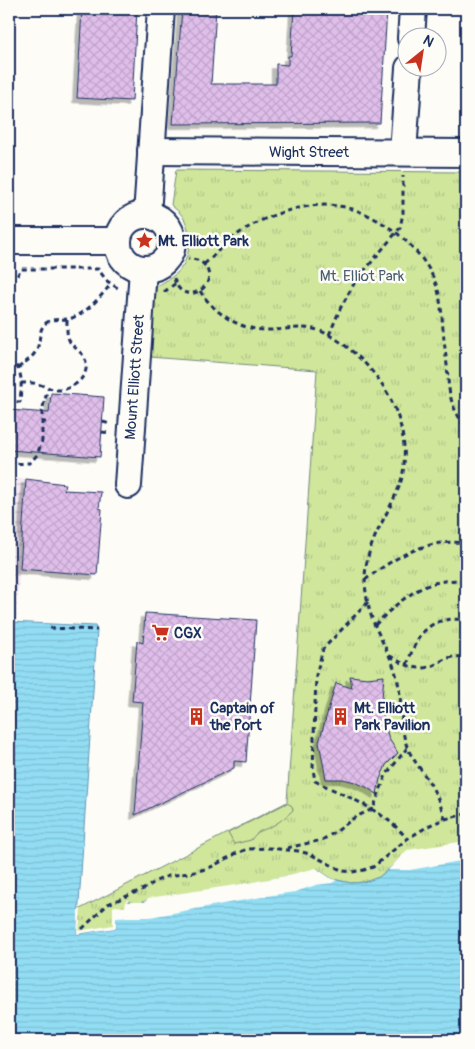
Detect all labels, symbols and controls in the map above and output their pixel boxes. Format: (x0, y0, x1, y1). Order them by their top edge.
north arrow (398, 28, 448, 78)
text: N (420, 31, 437, 51)
street label: Wight Street (269, 143, 350, 162)
place icon: Mt. Elliott Park (134, 231, 154, 251)
place label: Mt. Elliott Park (158, 232, 249, 251)
park label: Mt. Elliot Park (320, 267, 405, 286)
street label: Mount Elliott Street (121, 313, 149, 440)
supermarket icon: CGX (150, 623, 170, 643)
place label: CGX (174, 624, 202, 643)
place label: Captain of the Port (209, 699, 276, 735)
place label: Mt. Elliott Park Pavilion (354, 699, 431, 735)
building icon: Captain of the Port (186, 707, 206, 727)
building icon: Mt. Elliott Park Pavilion (330, 707, 350, 727)

